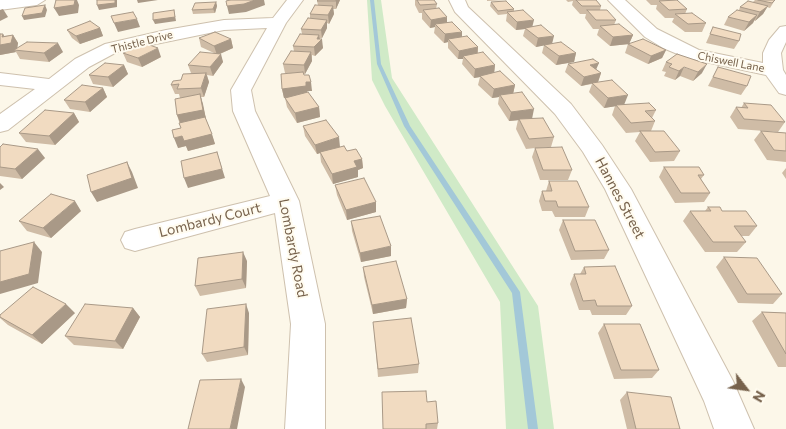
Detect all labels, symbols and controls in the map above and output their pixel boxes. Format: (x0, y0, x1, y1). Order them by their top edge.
street label: Thistle Drive (110, 28, 174, 56)
street label: Chiswell Lane (696, 49, 766, 75)
street label: Hannes Street (591, 154, 649, 242)
street label: Lombardy Road (275, 197, 311, 299)
street label: Lombardy Court (157, 199, 263, 241)
north arrow (721, 364, 771, 414)
text: N (749, 388, 769, 406)

